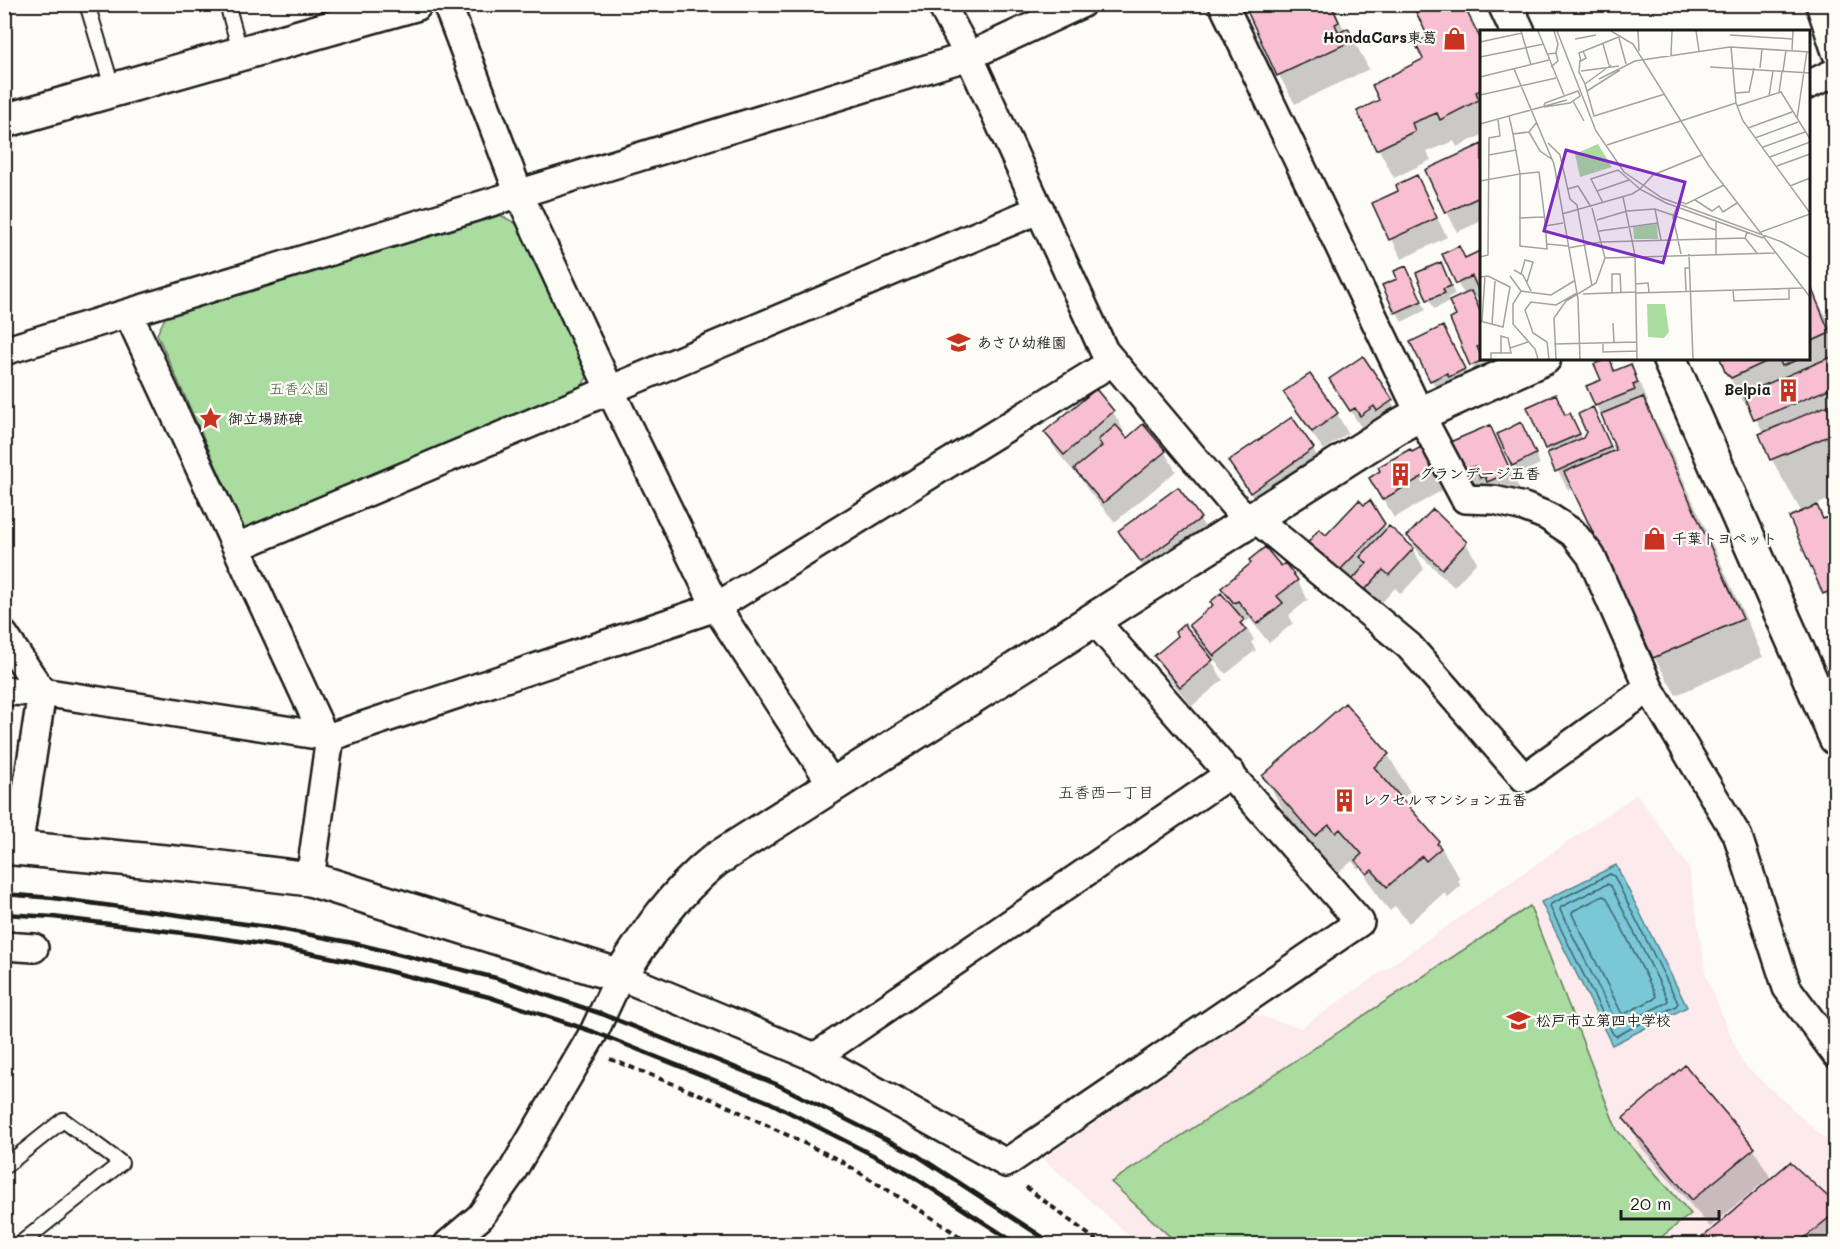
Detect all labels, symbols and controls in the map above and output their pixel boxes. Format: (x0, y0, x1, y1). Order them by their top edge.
shop icon: HondaCars東葛 (1442, 25, 1468, 51)
place label: HondaCars東葛 (1323, 27, 1437, 47)
inset map (1480, 30, 1810, 360)
school or university icon: あさひ幼稚園 (946, 330, 972, 356)
place label: あさひ幼稚園 (977, 332, 1067, 352)
building icon: Belpia (1776, 377, 1802, 403)
park label: 五香公園 (269, 378, 329, 398)
place label: Belpia (1724, 379, 1771, 399)
place icon: 御立場跡碑 (197, 406, 223, 432)
place label: 御立場跡碑 (228, 408, 303, 428)
building icon: グランデージ五香 (1388, 461, 1414, 487)
place label: グランデージ五香 (1419, 463, 1540, 483)
shop icon: 千葉トヨペット (1641, 526, 1667, 552)
place label: 千葉トヨペット (1672, 528, 1777, 548)
district label: 五香西一丁目 (1058, 781, 1154, 802)
building icon: レクセルマンション五香 (1331, 787, 1357, 813)
place label: レクセルマンション五香 (1362, 789, 1527, 809)
school or university icon: 松戸市立第四中学校 (1505, 1008, 1531, 1034)
place label: 松戸市立第四中学校 (1536, 1010, 1671, 1030)
scale bar (1621, 1183, 1718, 1221)
text: 20 m (1630, 1191, 1671, 1215)

